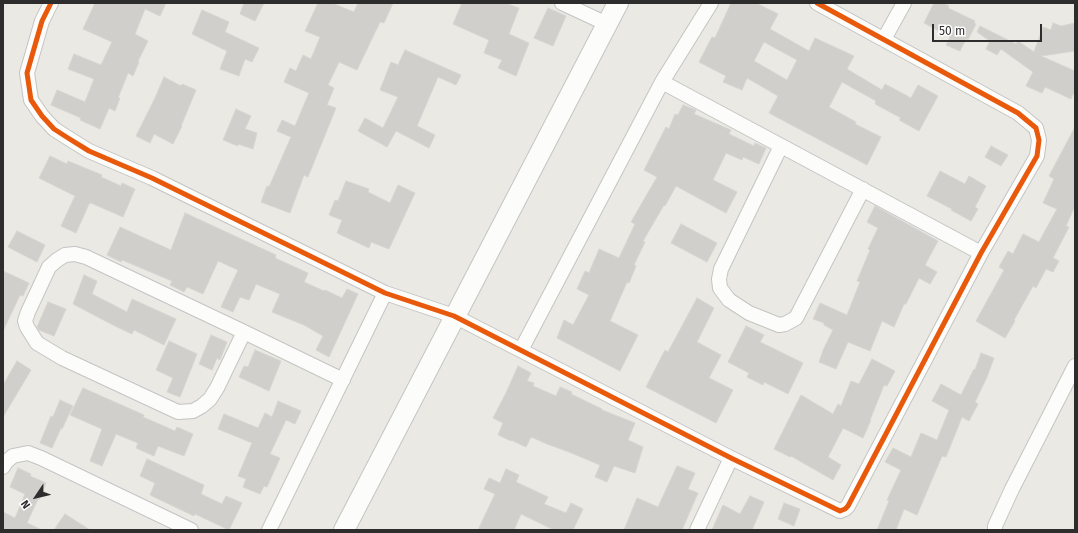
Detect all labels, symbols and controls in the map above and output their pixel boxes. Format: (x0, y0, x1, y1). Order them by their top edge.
scale bar (934, 16, 1044, 42)
text: 50 m (939, 24, 965, 38)
north arrow (16, 477, 56, 517)
text: N (18, 497, 33, 511)

